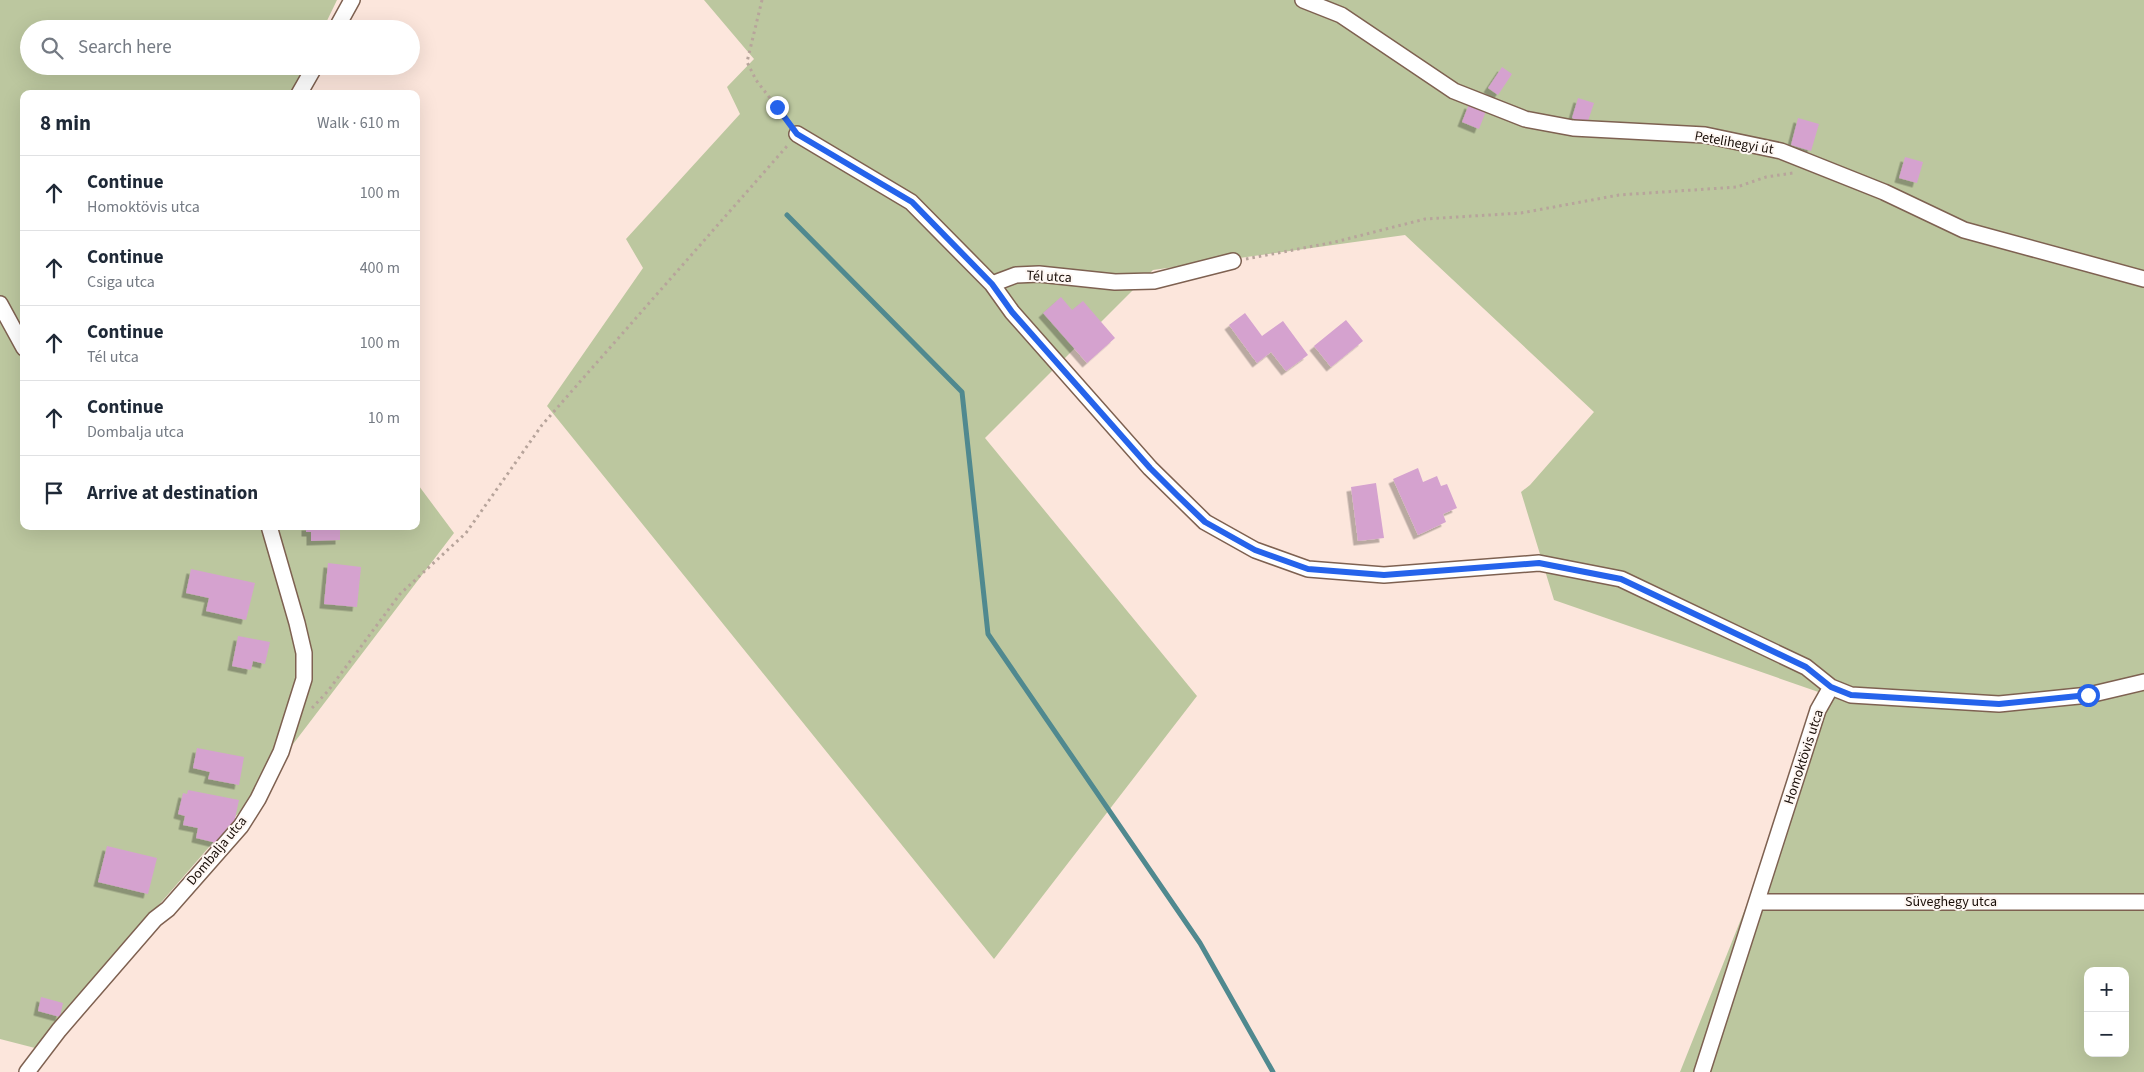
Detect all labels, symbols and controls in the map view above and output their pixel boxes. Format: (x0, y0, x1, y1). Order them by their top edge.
search box (20, 20, 420, 75)
icon: search (38, 34, 66, 62)
text: Search here (78, 34, 172, 61)
route end (766, 96, 789, 119)
text: 8 min (40, 108, 91, 138)
text: Walk · 610 m (317, 112, 400, 134)
street label: Petelihegyi út (1693, 126, 1775, 160)
text: Continue (87, 169, 164, 196)
icon: ahead (40, 179, 68, 207)
text: 100 m (360, 182, 400, 204)
text: Homoktövis utca (87, 196, 200, 218)
text: Continue (87, 244, 164, 271)
icon: ahead (40, 254, 68, 282)
text: 400 m (360, 257, 400, 279)
street label: Tél utca (1026, 266, 1072, 288)
text: Csiga utca (87, 271, 155, 293)
text: Continue (87, 319, 164, 346)
icon: ahead (40, 329, 68, 357)
text: 100 m (360, 332, 400, 354)
text: Tél utca (87, 346, 139, 368)
text: Continue (87, 394, 164, 421)
icon: ahead (40, 404, 68, 432)
text: 10 m (368, 407, 400, 429)
text: Dombalja utca (87, 421, 184, 443)
icon: arrive (40, 479, 68, 507)
text: Arrive at destination (87, 480, 258, 507)
route start (2077, 684, 2100, 707)
street label: Homoktövis utca (1779, 707, 1829, 807)
street label: Dombalja utca (182, 812, 252, 890)
street label: Süveghegy utca (1905, 892, 1997, 912)
map controls (2084, 967, 2129, 1057)
button: + (2084, 967, 2129, 1012)
button: − (2084, 1012, 2129, 1057)

